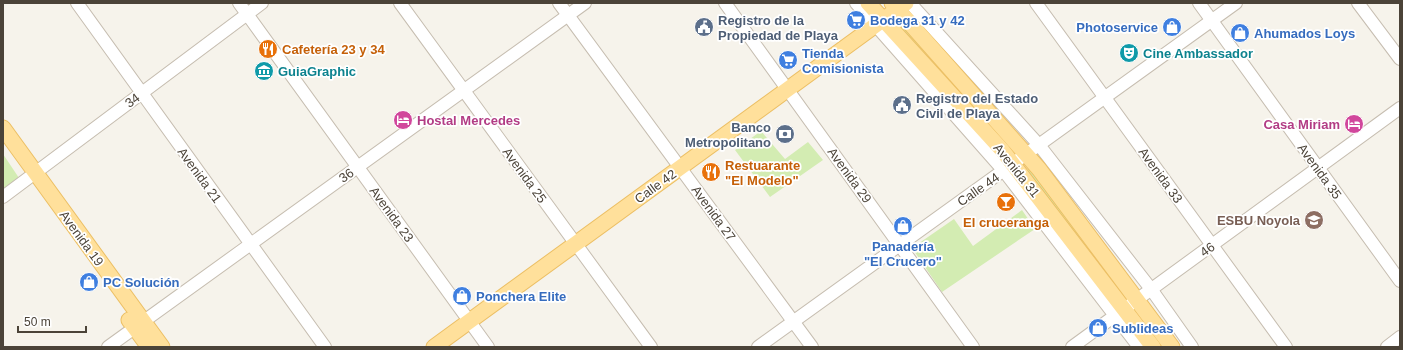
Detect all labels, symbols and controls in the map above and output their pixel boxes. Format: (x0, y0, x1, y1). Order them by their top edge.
supermarket icon: Bodega 31 y 42 (845, 9, 867, 31)
place label: Registro de la Propiedad de Playa (718, 13, 839, 43)
place label: Bodega 31 y 42 (870, 13, 965, 28)
public building icon: Registro de la Propiedad de Playa (693, 16, 715, 38)
shop icon: Photoservice (1161, 16, 1183, 38)
place label: Photoservice (1076, 20, 1158, 35)
shop icon: Ahumados Loys (1229, 22, 1251, 44)
place label: Ahumados Loys (1254, 26, 1355, 41)
restaurant icon: Cafetería 23 y 34 (257, 38, 279, 60)
place label: Cafetería 23 y 34 (282, 42, 385, 57)
theatre icon: Cine Ambassador (1118, 42, 1140, 64)
place label: Tienda Comisionista (802, 46, 884, 76)
place label: Cine Ambassador (1143, 46, 1253, 61)
supermarket icon: Tienda Comisionista (777, 49, 799, 71)
museum icon: GuiaGraphic (253, 60, 275, 82)
place label: GuiaGraphic (278, 64, 356, 79)
street label: 34 (122, 90, 143, 111)
place label: Registro del Estado Civil de Playa (916, 91, 1038, 121)
public building icon: Registro del Estado Civil de Playa (891, 94, 913, 116)
hotel icon: Hostal Mercedes (392, 109, 414, 131)
place label: Hostal Mercedes (417, 113, 520, 128)
hotel icon: Casa Miriam (1343, 113, 1365, 135)
place label: Casa Miriam (1263, 117, 1340, 132)
place label: Banco Metropolitano (685, 120, 771, 150)
bank icon: Banco Metropolitano (774, 123, 796, 145)
street label: Avenida 31 (990, 140, 1043, 200)
street label: Avenida 35 (1294, 141, 1345, 202)
street label: Avenida 21 (174, 145, 225, 206)
street label: Avenida 25 (499, 145, 550, 206)
street label: Avenida 29 (824, 145, 875, 206)
street label: Avenida 33 (1135, 145, 1186, 206)
place label: Restuarante "El Modelo" (725, 158, 800, 188)
restaurant icon: Restuarante "El Modelo" (700, 161, 722, 183)
street label: 36 (336, 165, 357, 186)
street label: Calle 42 (632, 166, 679, 206)
street label: Calle 44 (954, 170, 1002, 209)
street label: Avenida 27 (688, 183, 739, 244)
street label: Avenida 23 (366, 184, 417, 245)
bar icon: El cruceranga (995, 191, 1017, 213)
street label: Avenida 19 (56, 208, 107, 269)
school or university icon: ESBU Noyola (1303, 209, 1325, 231)
place label: ESBU Noyola (1217, 213, 1301, 228)
shop icon: Panadería "El Crucero" (892, 215, 914, 237)
place label: El cruceranga (963, 215, 1050, 230)
place label: Panadería "El Crucero" (864, 239, 942, 269)
street label: 46 (1197, 239, 1218, 260)
shop icon: PC Solución (78, 271, 100, 293)
place label: PC Solución (103, 275, 180, 290)
shop icon: Ponchera Elite (451, 285, 473, 307)
place label: Ponchera Elite (476, 289, 566, 304)
scale bar (18, 308, 86, 334)
text: 50 m (24, 315, 51, 329)
shop icon: Sublideas (1087, 317, 1109, 339)
place label: Sublideas (1112, 321, 1173, 336)

